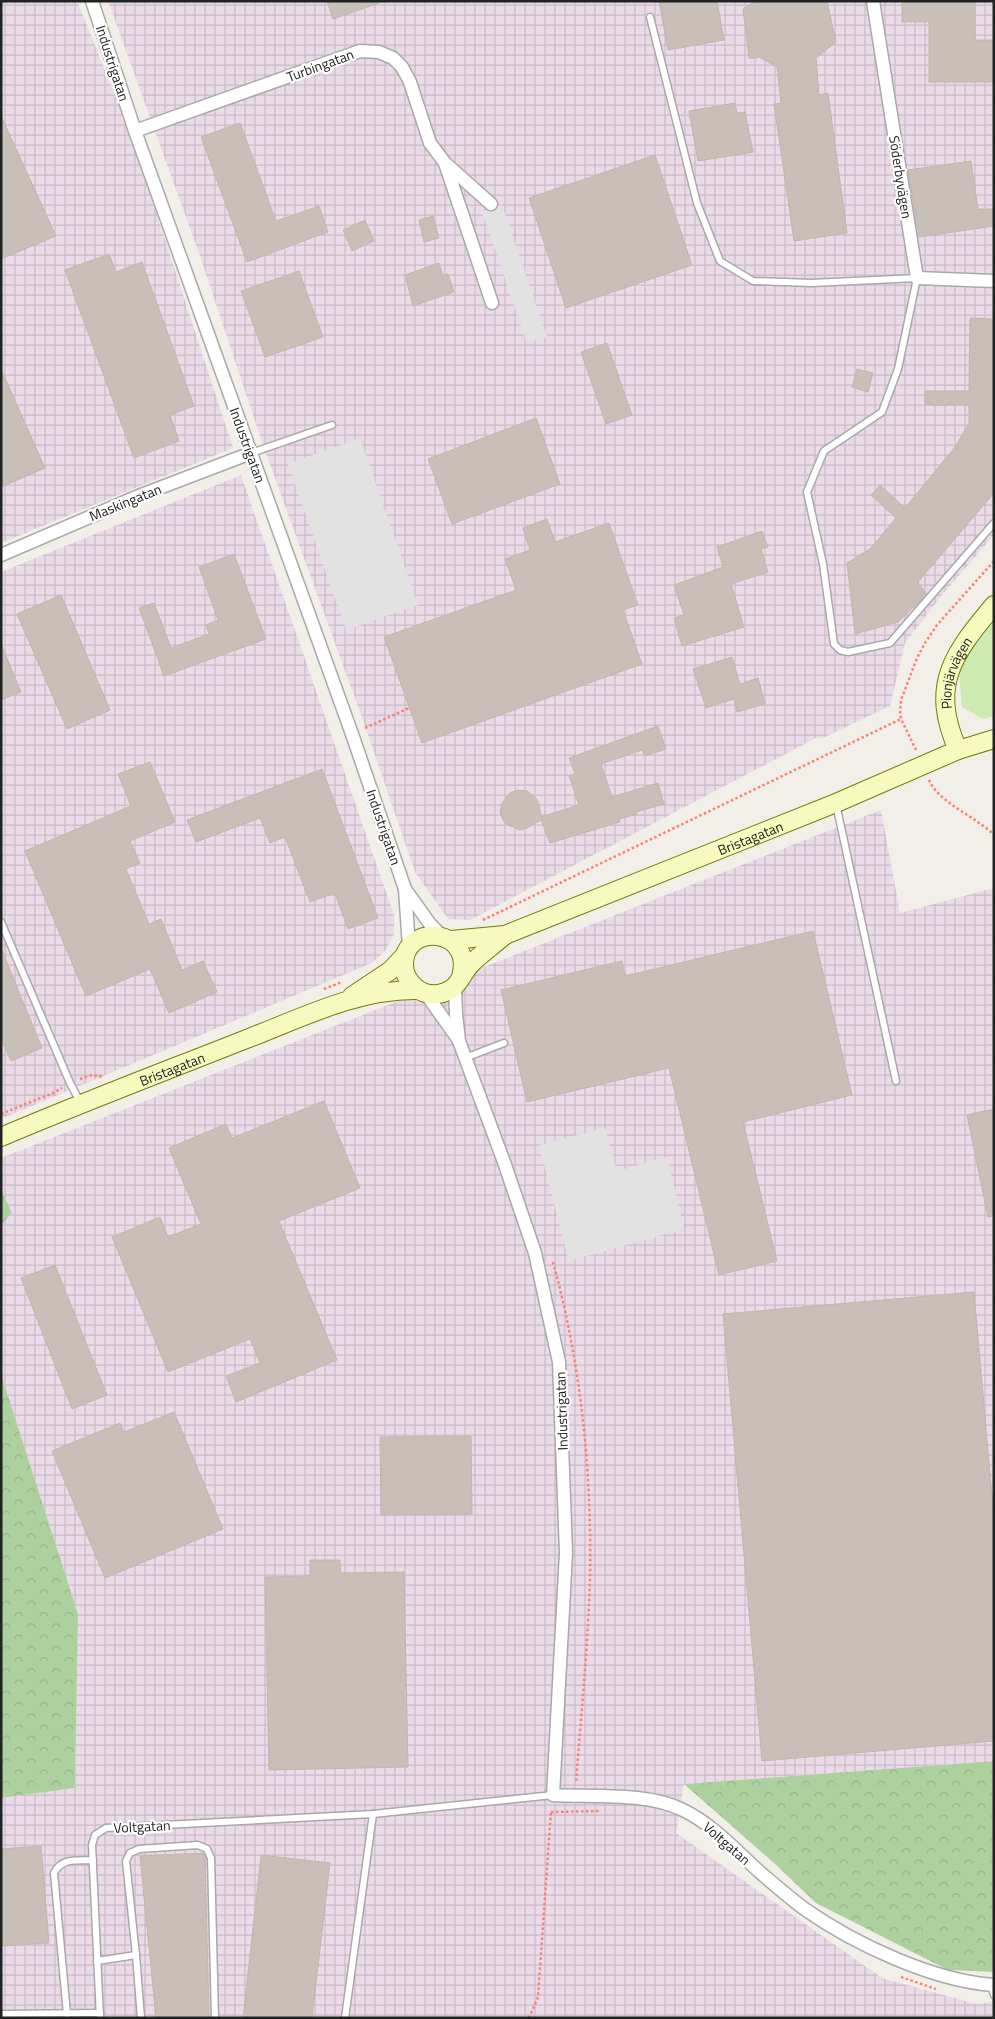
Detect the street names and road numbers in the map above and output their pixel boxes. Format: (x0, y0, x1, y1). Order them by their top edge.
street label: Industrigatan (91, 22, 135, 104)
street label: Turbingatan (284, 43, 356, 87)
street label: Söderbyvägen (884, 134, 918, 220)
street label: Industrigatan (225, 404, 271, 486)
street label: Maskingatan (86, 478, 164, 526)
street label: Pionjärvägen (935, 632, 977, 710)
street label: Industrigatan (361, 786, 407, 868)
street label: Bristagatan (714, 815, 786, 860)
street label: Bristagatan (136, 1046, 208, 1091)
street label: Industrigatan (549, 1371, 573, 1451)
street label: Voltgatan (113, 1814, 171, 1838)
street label: Voltgatan (699, 1816, 755, 1870)

